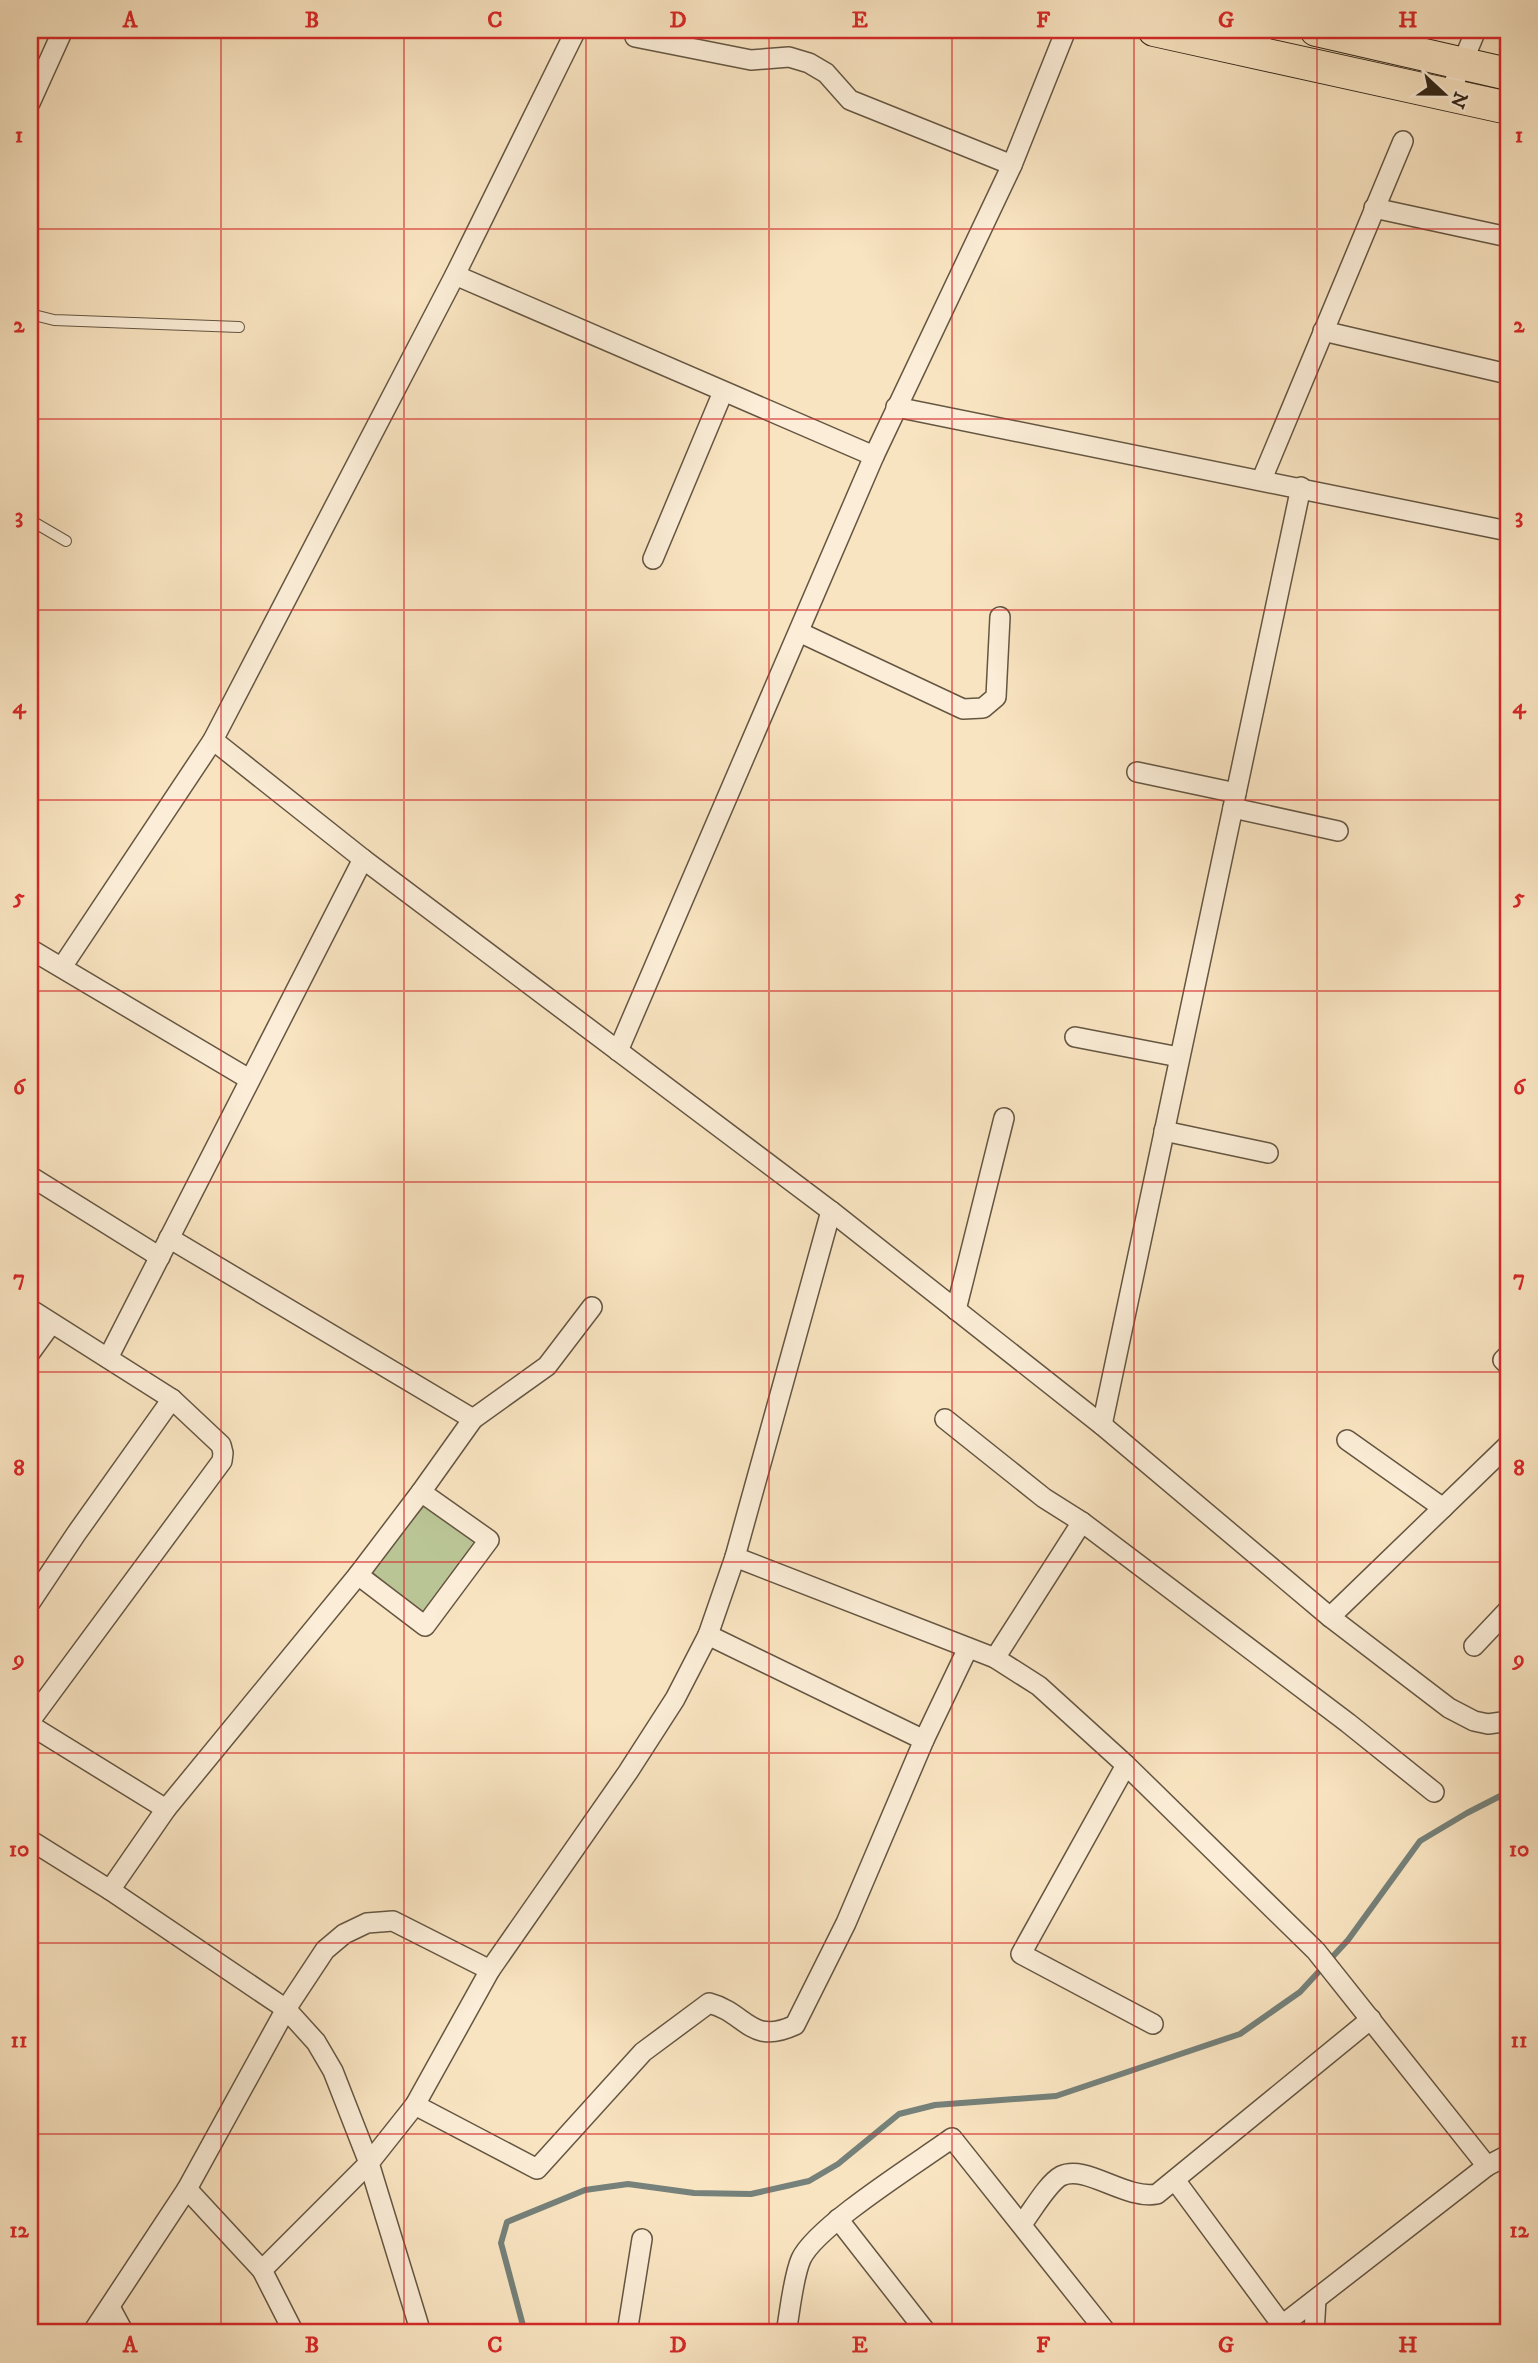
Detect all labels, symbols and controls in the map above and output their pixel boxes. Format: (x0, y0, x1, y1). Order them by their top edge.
text: A (122, 6, 139, 35)
text: B (305, 6, 319, 35)
text: C (487, 6, 503, 35)
text: D (669, 6, 687, 35)
text: E (852, 6, 868, 35)
text: F (1036, 6, 1051, 35)
text: G (1218, 6, 1234, 35)
text: H (1398, 6, 1418, 35)
north arrow (1408, 60, 1478, 130)
text: N (1445, 88, 1472, 112)
text: 1 (15, 121, 23, 150)
text: 1 (1515, 121, 1523, 150)
text: 2 (13, 311, 25, 340)
text: 2 (1513, 311, 1525, 340)
text: 3 (15, 502, 23, 531)
text: 3 (1515, 502, 1523, 531)
text: 4 (12, 692, 27, 721)
text: 4 (1512, 692, 1527, 721)
text: 5 (12, 883, 25, 912)
text: 5 (1512, 883, 1525, 912)
text: 6 (13, 1073, 27, 1102)
text: 6 (1513, 1073, 1527, 1102)
text: 7 (13, 1264, 25, 1293)
text: 7 (1513, 1264, 1525, 1293)
text: 8 (13, 1454, 25, 1483)
text: 8 (1513, 1454, 1525, 1483)
text: 9 (11, 1645, 25, 1674)
text: 9 (1511, 1645, 1525, 1674)
text: 10 (9, 1835, 29, 1864)
text: 10 (1509, 1835, 1529, 1864)
text: 11 (11, 2026, 27, 2055)
text: 11 (1511, 2026, 1527, 2055)
text: 12 (9, 2216, 30, 2245)
text: 12 (1509, 2216, 1530, 2245)
text: A (122, 2331, 139, 2360)
text: B (305, 2331, 319, 2360)
text: C (487, 2331, 503, 2360)
text: D (669, 2331, 687, 2360)
text: E (852, 2331, 868, 2360)
text: F (1036, 2331, 1051, 2360)
text: G (1218, 2331, 1234, 2360)
text: H (1398, 2331, 1418, 2360)

